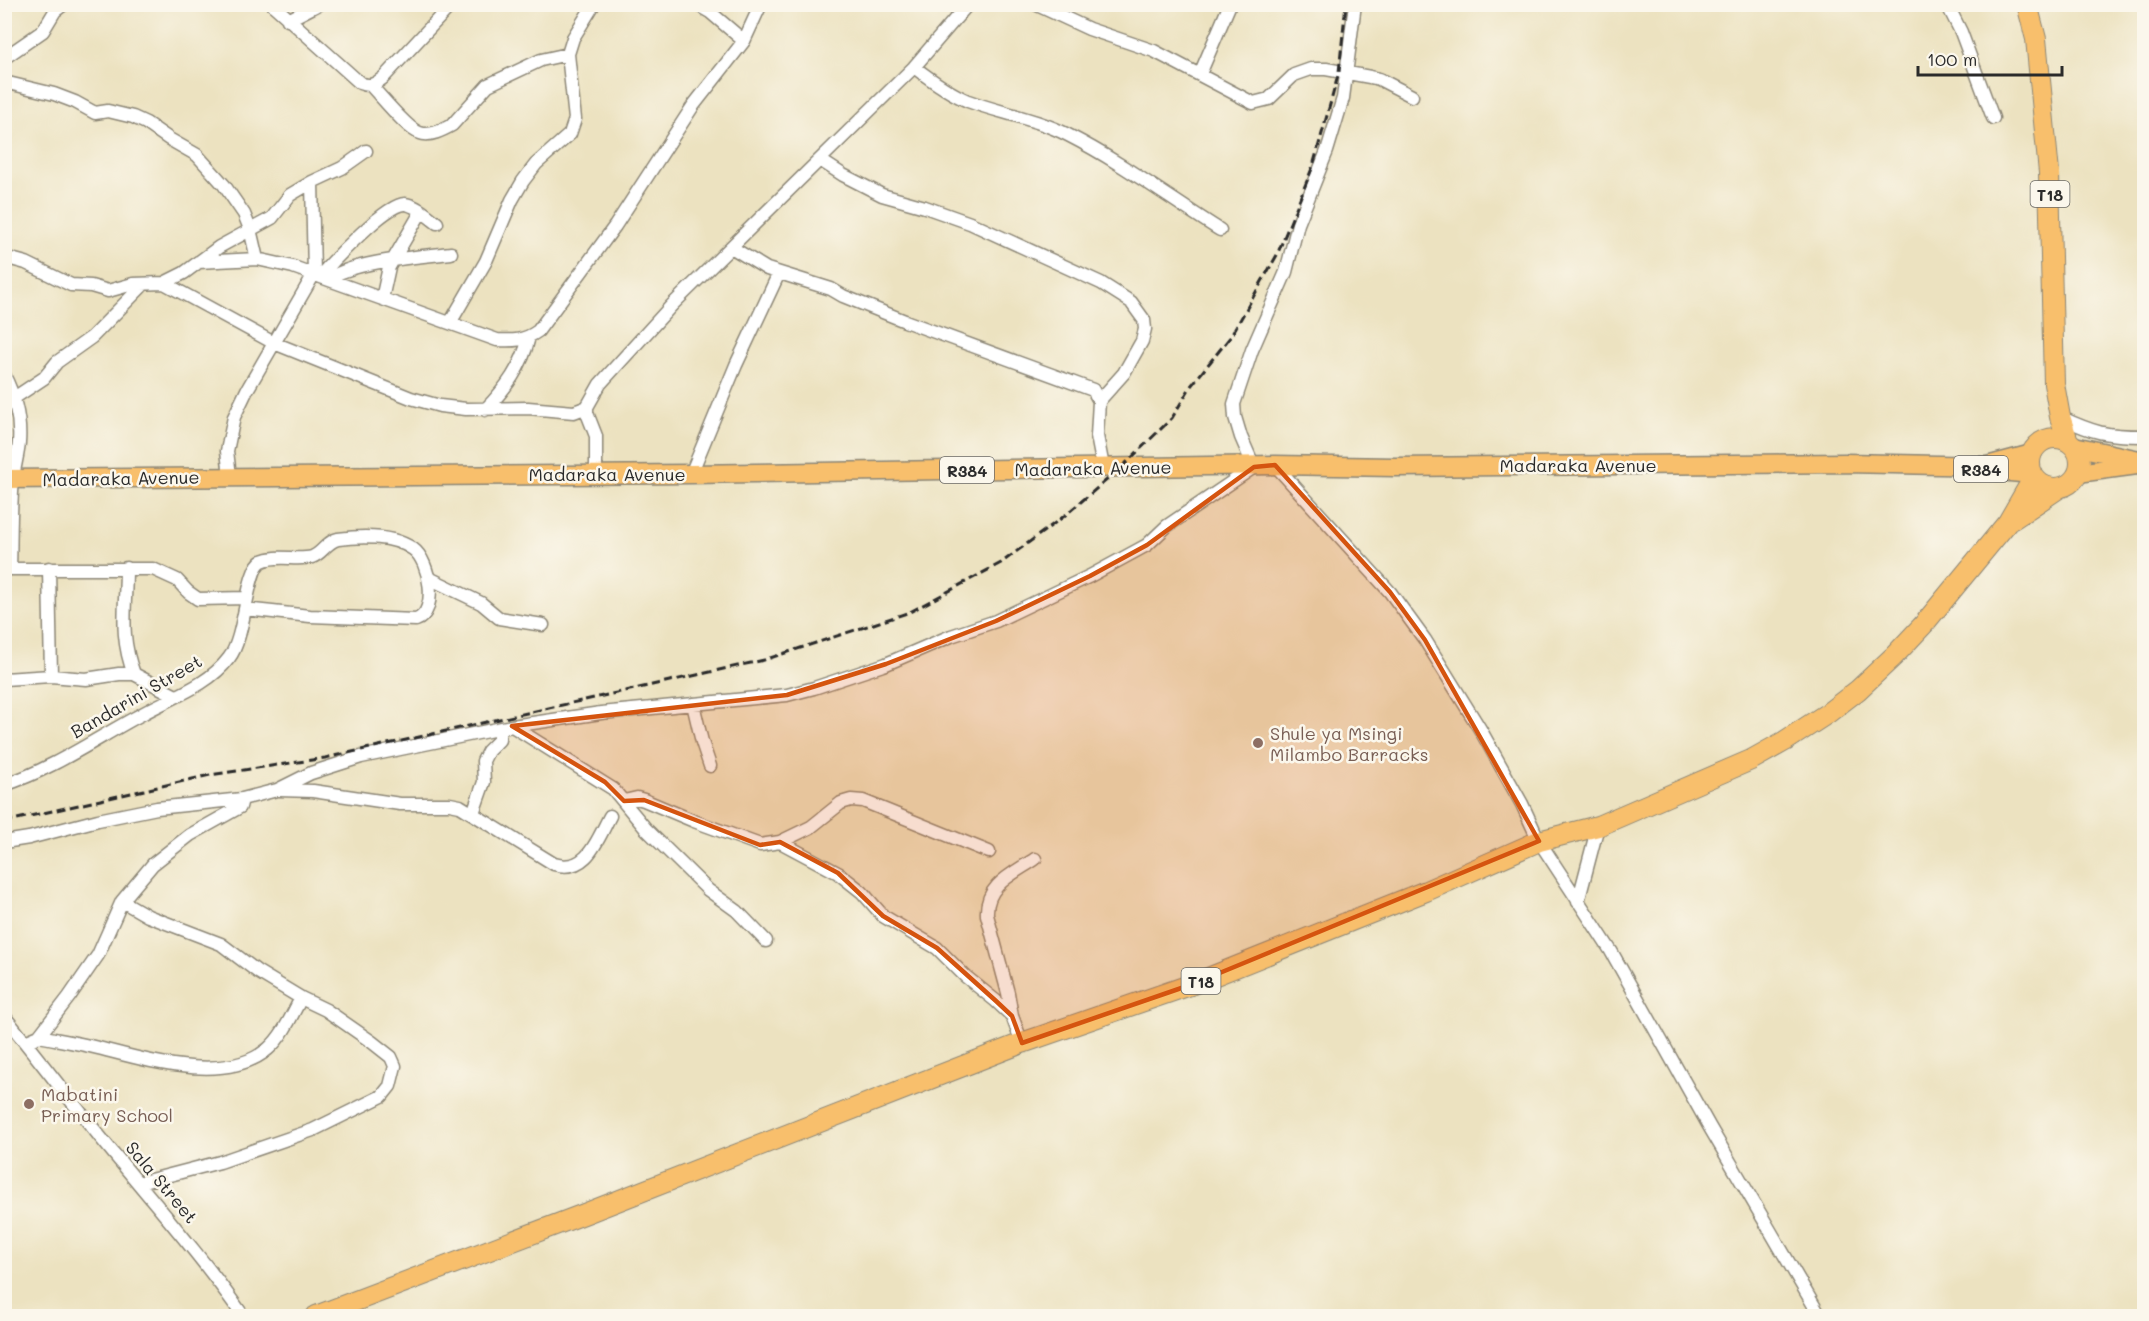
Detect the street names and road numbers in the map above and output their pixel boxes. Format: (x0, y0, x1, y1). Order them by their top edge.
road number: T18 (2030, 181, 2070, 207)
street label: Madaraka Avenue (1499, 453, 1657, 477)
street label: Madaraka Avenue (1014, 455, 1172, 481)
road number: R384 (1954, 456, 2008, 482)
road number: R384 (940, 457, 994, 483)
street label: Madaraka Avenue (528, 462, 686, 486)
street label: Madaraka Avenue (42, 465, 200, 491)
street label: Bandarini Street (66, 649, 206, 743)
road number: T18 (1182, 968, 1220, 994)
street label: Sala Street (121, 1136, 203, 1228)

